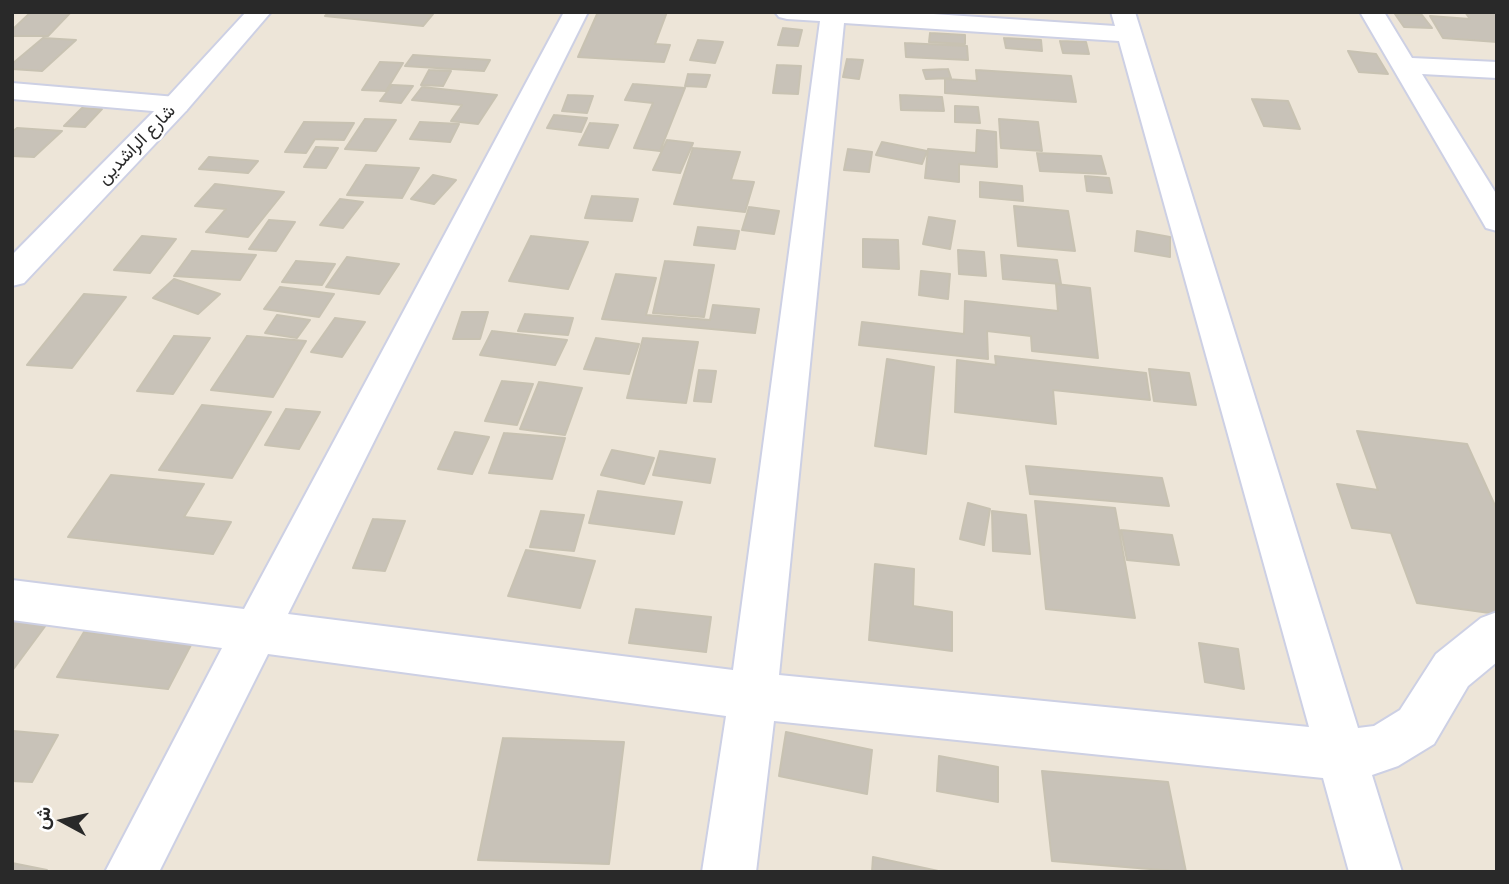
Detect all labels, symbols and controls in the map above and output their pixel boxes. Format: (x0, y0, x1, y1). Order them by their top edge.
street label: شارع الراشدين (94, 101, 180, 189)
north arrow (28, 786, 98, 856)
text: ش (28, 805, 57, 831)

